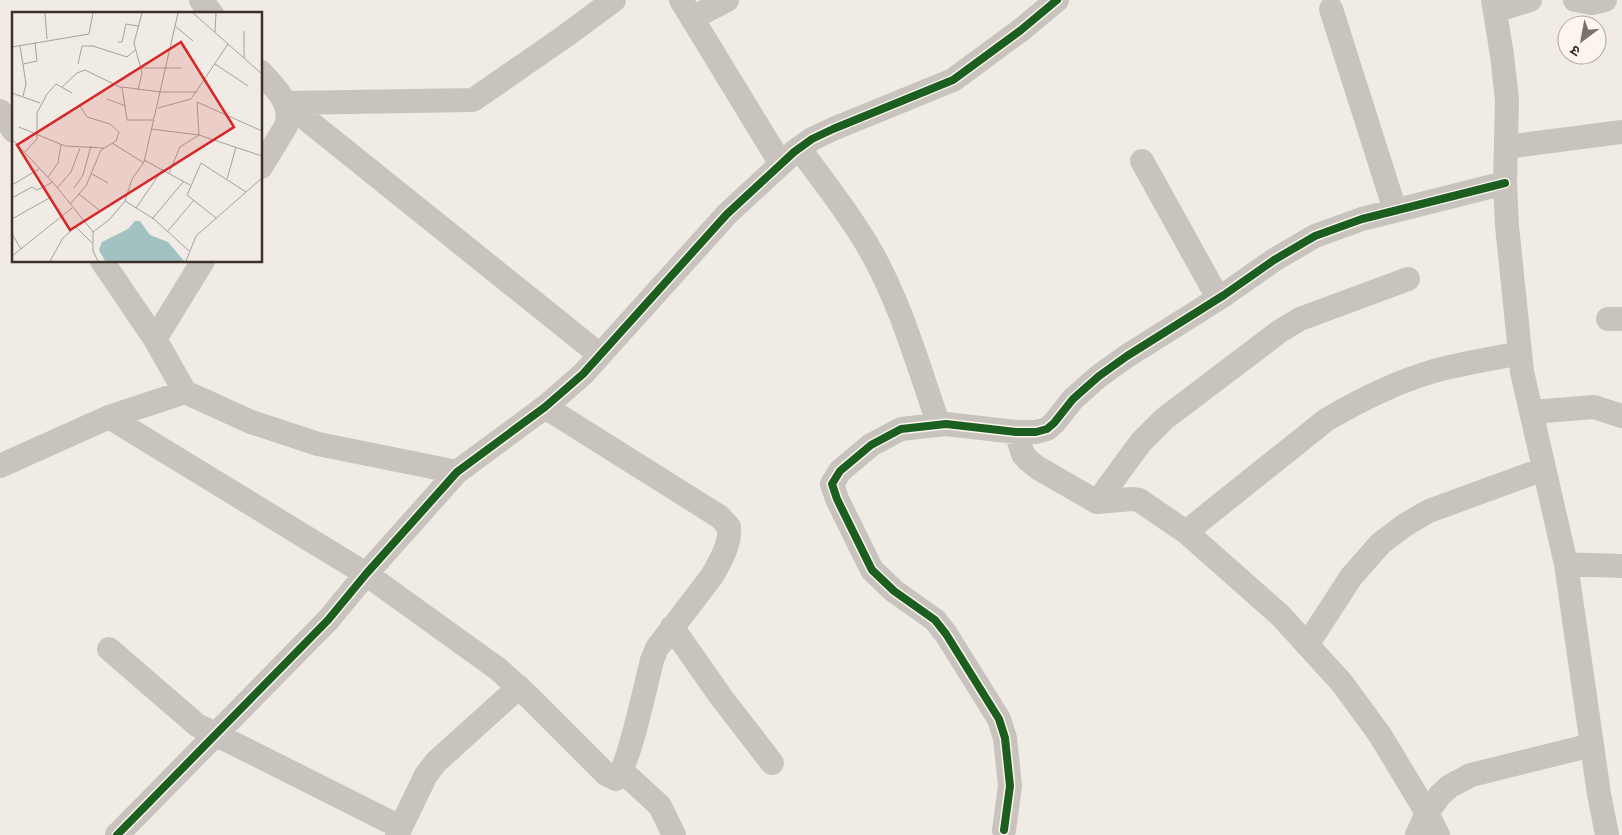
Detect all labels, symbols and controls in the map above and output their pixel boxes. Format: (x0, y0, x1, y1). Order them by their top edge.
inset map (12, 12, 262, 262)
north arrow (1557, 15, 1607, 65)
text: उ (1567, 42, 1583, 60)

